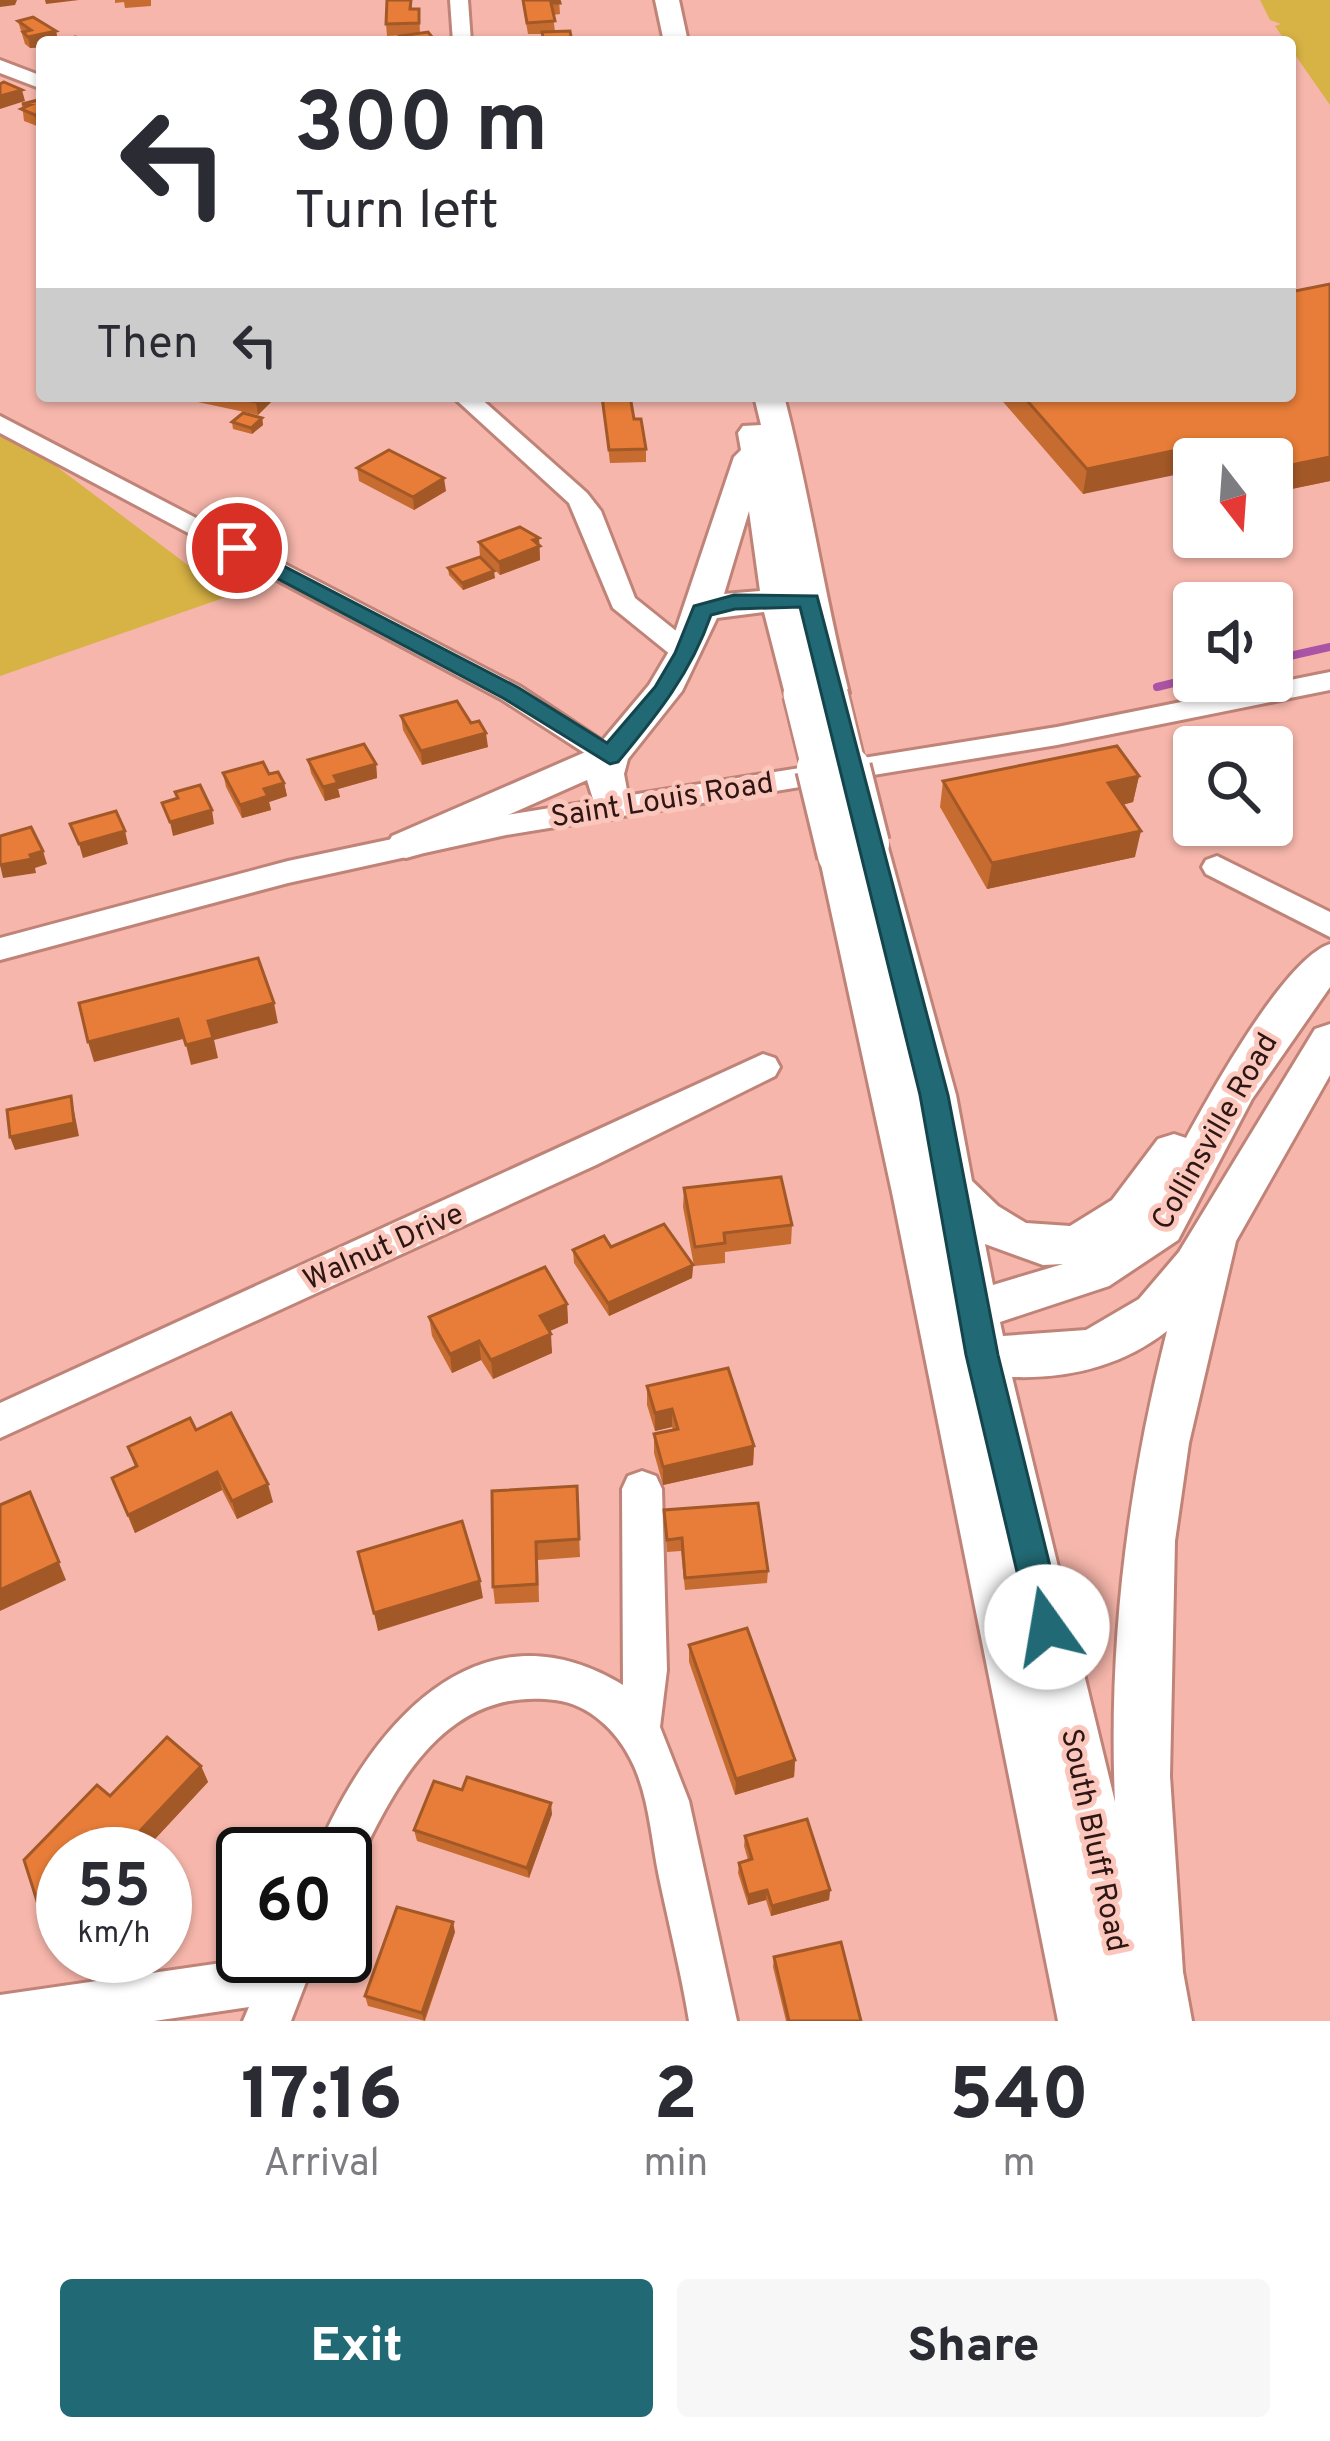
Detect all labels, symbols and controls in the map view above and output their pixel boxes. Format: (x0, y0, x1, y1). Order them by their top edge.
text: 300 m (294, 75, 548, 181)
icon: left (96, 84, 252, 240)
text: Turn left (294, 179, 499, 248)
icon: left (222, 312, 288, 378)
text: Then (96, 317, 198, 374)
north arrow (1173, 438, 1293, 558)
map controls (1173, 438, 1293, 846)
pin (186, 497, 288, 599)
icon: arrive (204, 515, 270, 581)
button: sound (1173, 582, 1293, 702)
button: search (1173, 726, 1293, 846)
street label: Saint Louis Road (548, 766, 776, 837)
street label: Collinsville Road (1145, 1027, 1288, 1237)
street label: Walnut Drive (298, 1197, 470, 1300)
position arrow (984, 1564, 1110, 1690)
street label: South Bluff Road (1051, 1726, 1134, 1955)
speed limit sign: 60 (216, 1827, 372, 1983)
text: 55 (77, 1852, 151, 1928)
text: km/h (78, 1916, 150, 1953)
text: 17:16 (241, 2053, 402, 2145)
text: 2 (654, 2053, 698, 2145)
text: 540 (949, 2053, 1089, 2145)
text: Arrival (264, 2141, 380, 2190)
text: min (643, 2141, 708, 2190)
text: m (1003, 2141, 1036, 2190)
button: Exit (60, 2279, 653, 2417)
button: Share (677, 2279, 1270, 2417)

